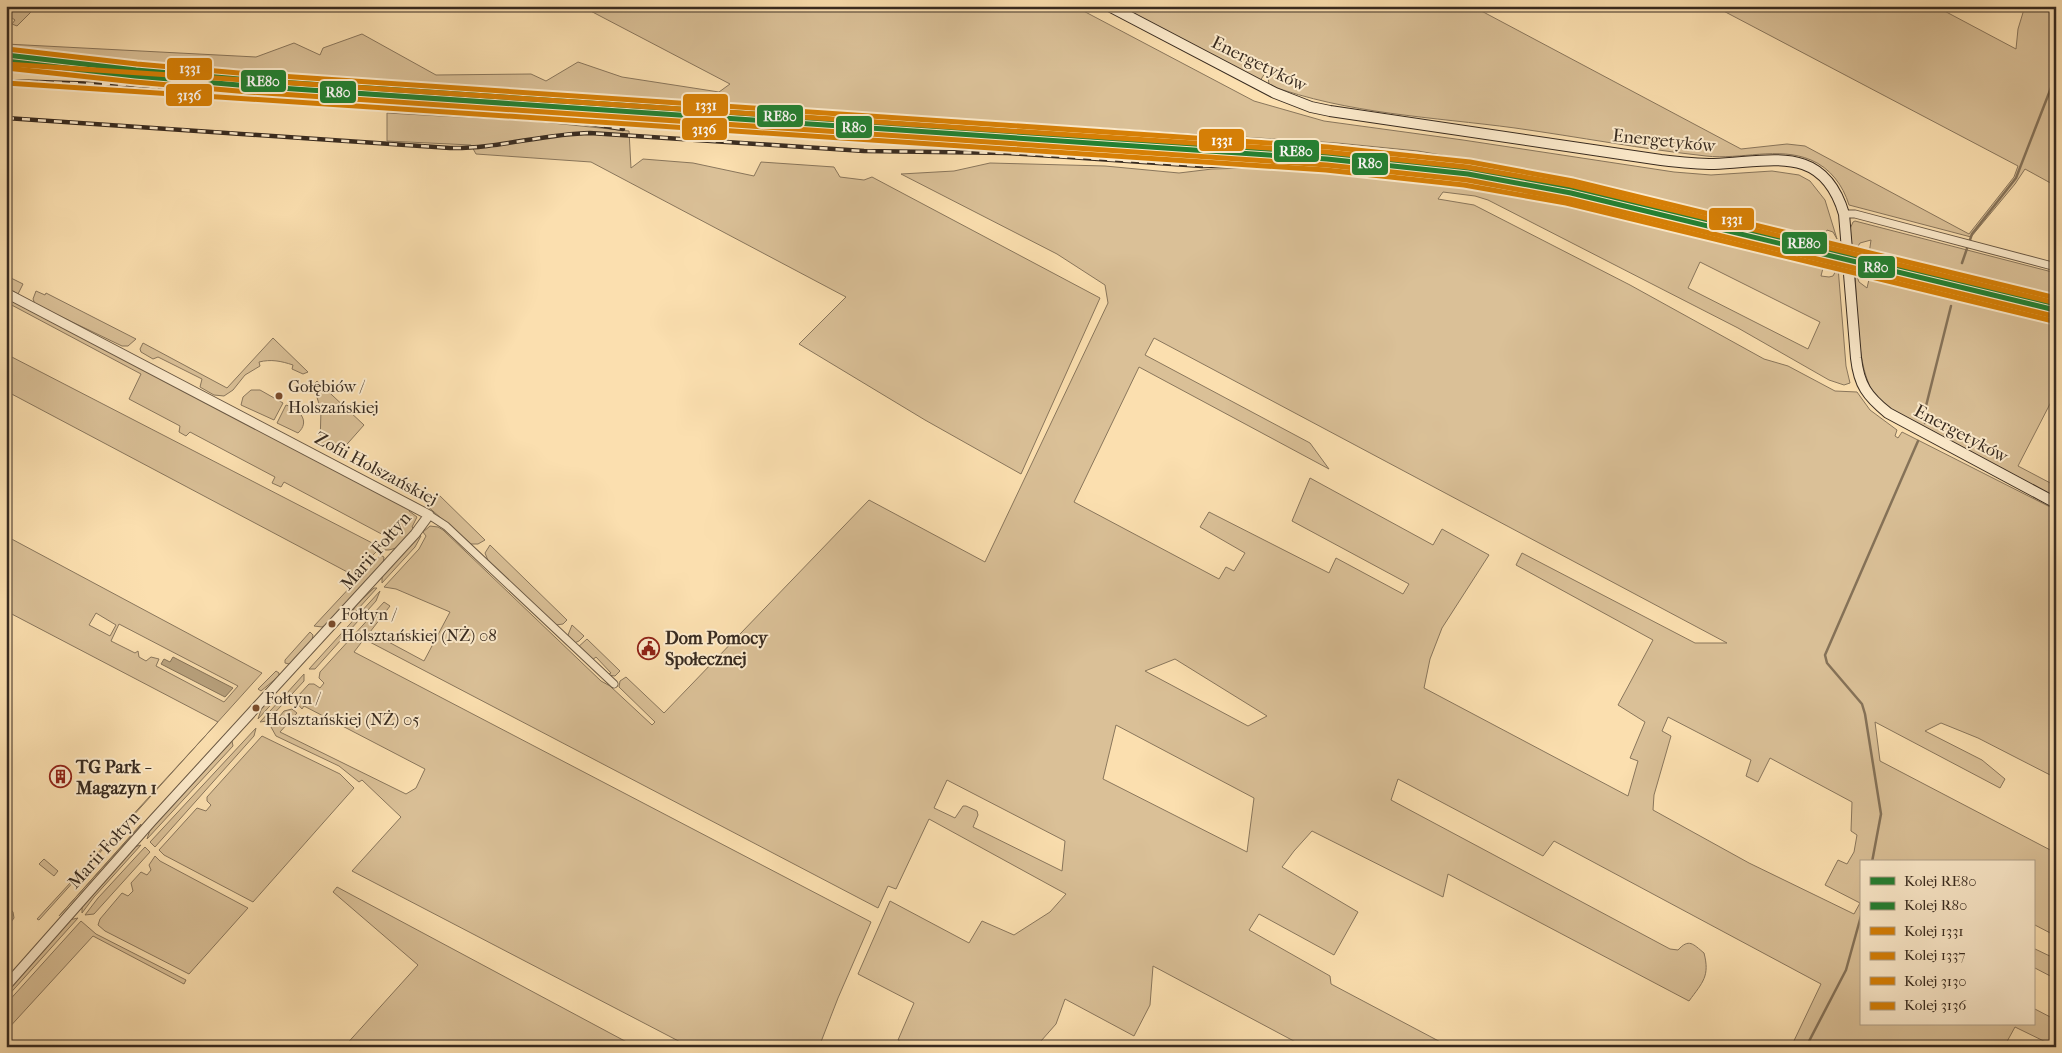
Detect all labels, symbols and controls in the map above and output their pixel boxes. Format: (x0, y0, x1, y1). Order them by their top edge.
street label: Energetyków (1208, 32, 1311, 96)
line badge: 1331 (166, 57, 213, 81)
text: 1331 (179, 60, 201, 77)
line badge: RE80 (240, 69, 287, 93)
text: RE80 (246, 73, 280, 90)
line badge: R80 (319, 80, 357, 104)
line badge: 3136 (165, 83, 213, 107)
text: R80 (326, 84, 351, 101)
text: 3136 (177, 87, 201, 104)
line badge: 1331 (682, 93, 729, 117)
text: 1331 (695, 97, 717, 114)
line badge: RE80 (756, 104, 804, 128)
text: RE80 (763, 108, 797, 125)
line badge: R80 (835, 115, 873, 139)
line badge: 3136 (681, 117, 728, 141)
text: R80 (842, 119, 867, 136)
text: 3136 (692, 121, 716, 138)
street label: Energetyków (1612, 125, 1717, 157)
line badge: 1331 (1198, 128, 1245, 152)
text: 1331 (1211, 132, 1233, 149)
line badge: RE80 (1273, 139, 1320, 163)
text: RE80 (1279, 143, 1313, 160)
line badge: R80 (1351, 152, 1389, 176)
text: R80 (1358, 155, 1383, 172)
line badge: 1331 (1708, 207, 1755, 231)
text: 1331 (1721, 211, 1743, 228)
line badge: RE80 (1781, 231, 1828, 255)
text: RE80 (1787, 235, 1821, 252)
line badge: R80 (1857, 255, 1896, 279)
text: R80 (1864, 259, 1889, 276)
place label: Gołębiów / Holszańskiej (288, 376, 379, 417)
marker: Gołębiów / Holszańskiej (274, 391, 284, 401)
street label: Energetyków (1910, 400, 2012, 468)
street label: Zofii Holszańskiej (311, 428, 441, 510)
street label: Marii Fołtyn (336, 507, 416, 594)
place label: Fołtyn / Holsztańskiej (NŻ) 08 (341, 604, 497, 645)
marker: Fołtyn / Holsztańskiej (NŻ) 08 (327, 619, 337, 629)
place label: Dom Pomocy Społecznej (665, 628, 769, 670)
public building icon: Dom Pomocy Społecznej (637, 636, 661, 660)
place label: Fołtyn / Holsztańskiej (NŻ) 05 (265, 688, 420, 729)
marker: Fołtyn / Holsztańskiej (NŻ) 05 (251, 703, 261, 713)
place label: TG Park - Magazyn 1 (75, 757, 157, 799)
building icon: TG Park - Magazyn 1 (48, 765, 72, 789)
street label: Marii Fołtyn (64, 807, 145, 893)
legend (1860, 860, 2034, 1026)
text: Kolej RE80 (1904, 872, 1976, 890)
text: Kolej R80 (1904, 896, 1967, 914)
text: Kolej 1331 (1904, 922, 1964, 940)
text: Kolej 1337 (1904, 946, 1966, 964)
text: Kolej 3130 (1904, 972, 1967, 990)
text: Kolej 3136 (1904, 996, 1967, 1014)

